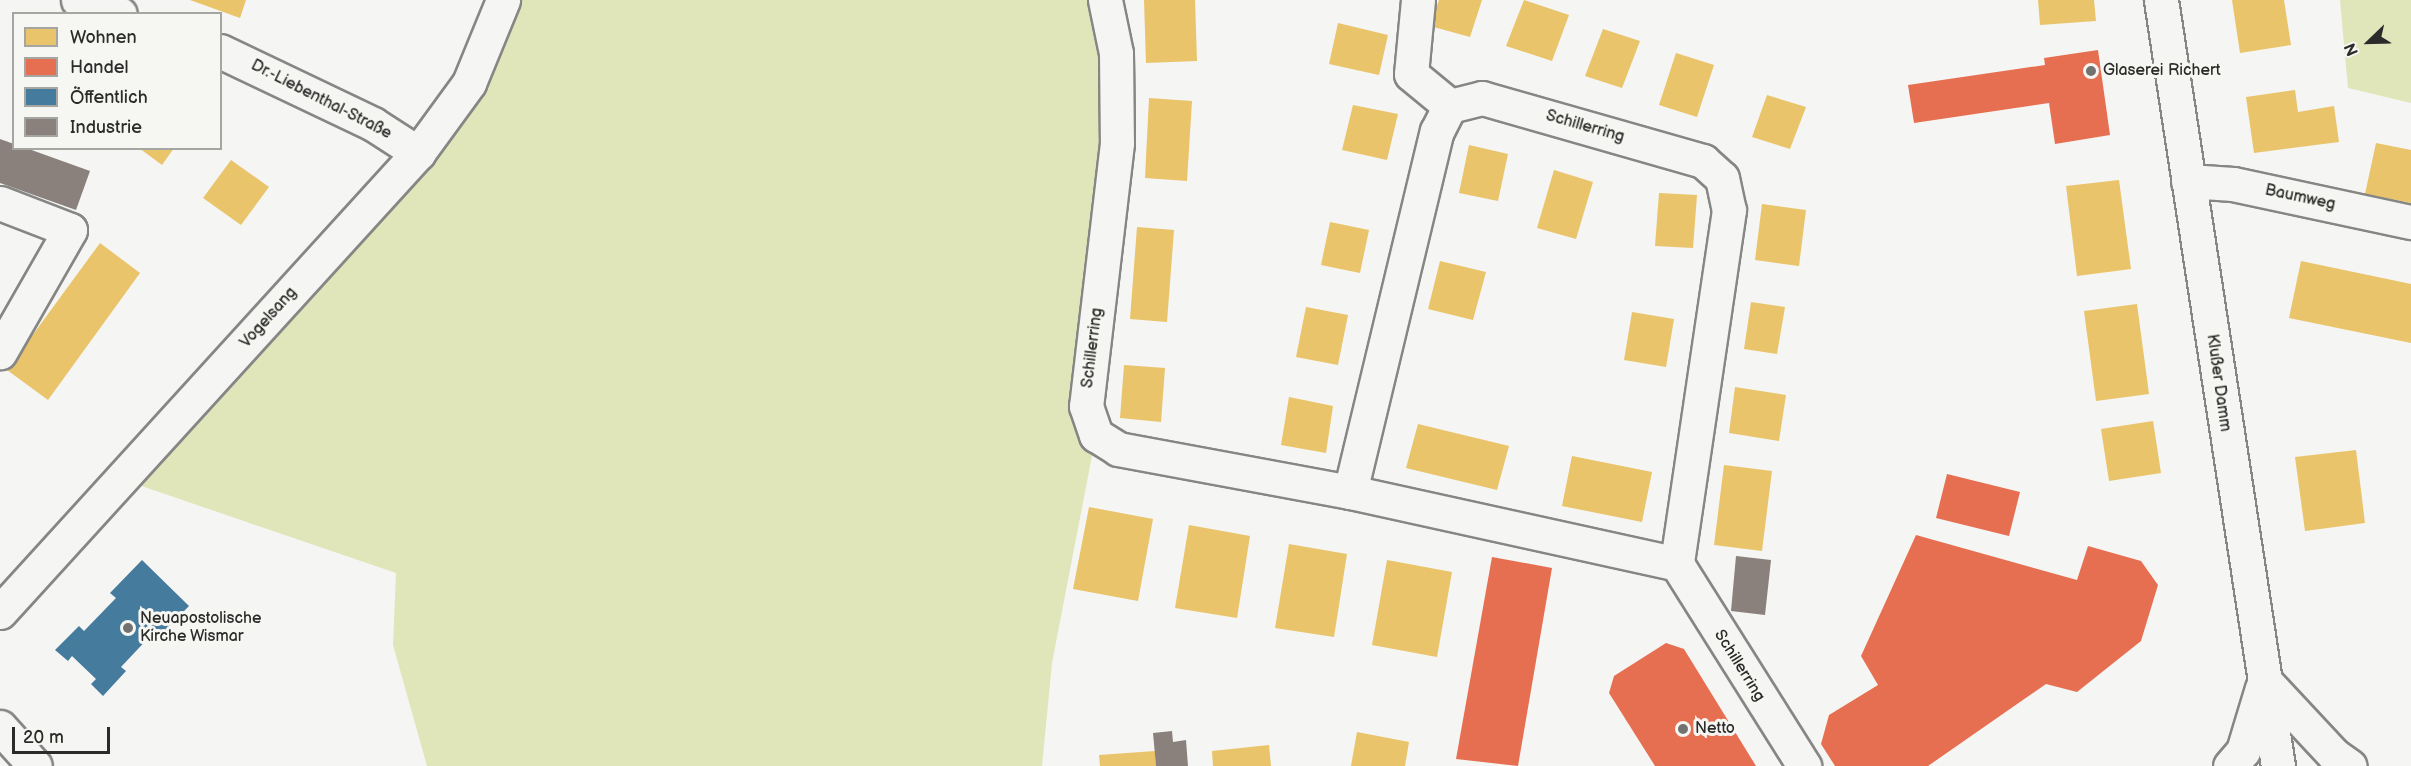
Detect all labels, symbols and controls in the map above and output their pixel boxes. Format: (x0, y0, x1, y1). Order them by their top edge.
legend (12, 12, 222, 150)
north arrow (2339, 12, 2399, 72)
text: Wohnen (70, 27, 137, 48)
text: N (2341, 40, 2363, 58)
street label: Dr.-Liebenthal-Straße (247, 56, 395, 144)
text: Handel (70, 57, 129, 78)
place label: Glaserei Richert (2103, 61, 2221, 81)
marker: Glaserei Richert (2084, 64, 2098, 78)
text: Öffentlich (70, 87, 148, 108)
street label: Schillerring (1543, 107, 1627, 147)
text: Industrie (70, 117, 142, 138)
street label: Baumweg (2263, 181, 2337, 215)
street label: Vogelsang (237, 284, 301, 352)
street label: Schillerring (1079, 307, 1107, 389)
street label: Klußer Damm (2202, 333, 2234, 433)
place label: Neuapostolische Kirche Wismar (140, 609, 261, 647)
marker: Neuapostolische Kirche Wismar (121, 621, 135, 635)
street label: Schillerring (1709, 627, 1769, 705)
scale bar (15, 715, 112, 753)
place label: Netto (1695, 719, 1735, 739)
marker: Netto (1676, 722, 1690, 736)
text: 20 m (23, 727, 64, 748)

